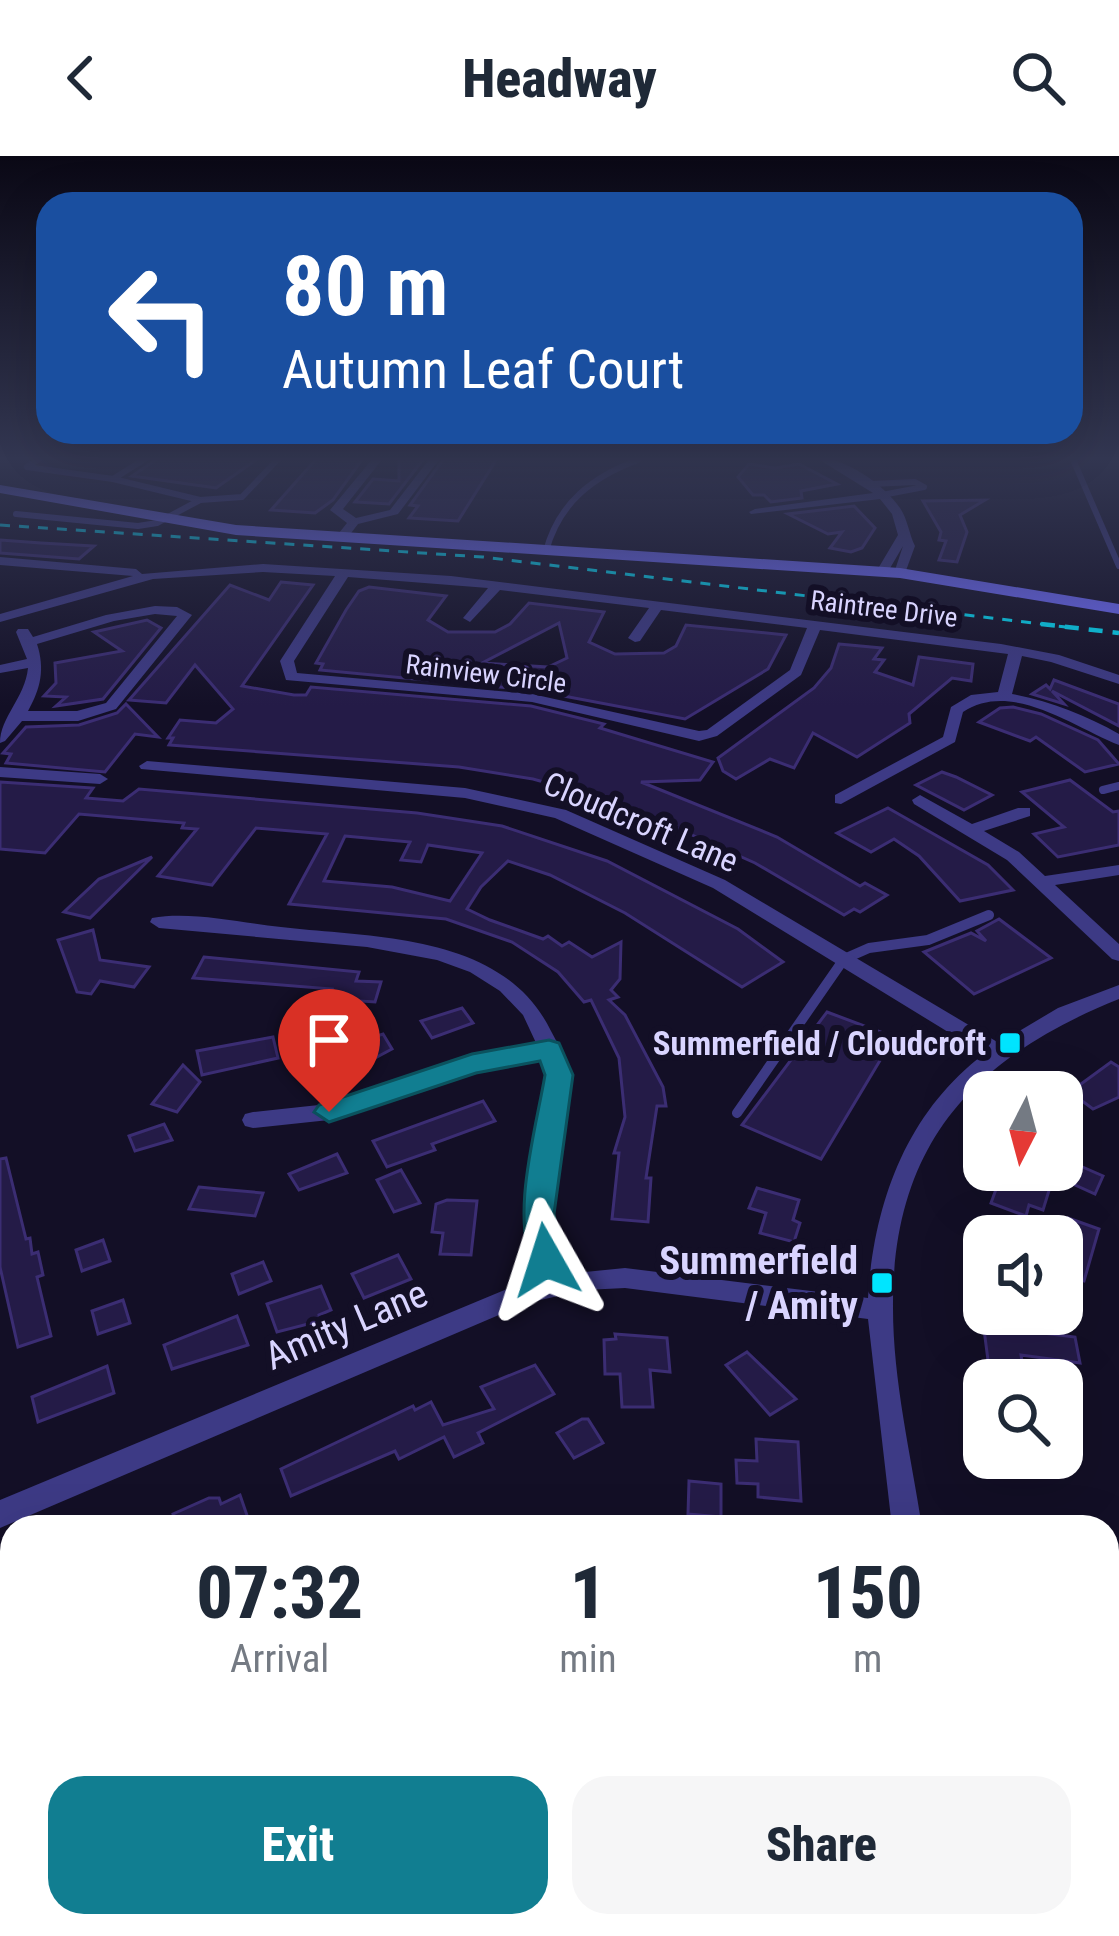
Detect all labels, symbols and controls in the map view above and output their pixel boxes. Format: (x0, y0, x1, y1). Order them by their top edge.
icon: back (48, 45, 114, 111)
icon: search (1005, 45, 1071, 111)
text: Headway (462, 47, 657, 110)
text: 80 m (282, 237, 449, 336)
icon: left (84, 240, 240, 396)
text: Autumn Leaf Court (282, 338, 684, 401)
street label: Raintree Drive (809, 584, 959, 634)
street label: Rainview Circle (404, 648, 568, 700)
street label: Cloudcroft Lane (538, 764, 744, 880)
pin (278, 989, 380, 1112)
icon: arrive (296, 1007, 362, 1073)
place label: Summerfield / Cloudcroft (653, 1024, 986, 1063)
marker: Summerfield / Cloudcroft (997, 1030, 1023, 1056)
north arrow (963, 1071, 1083, 1191)
map controls (963, 1071, 1083, 1479)
position arrow (483, 1197, 609, 1323)
button: sound (963, 1215, 1083, 1335)
place label: Summerfield / Amity (659, 1238, 859, 1329)
street label: Amity Lane (258, 1270, 434, 1380)
marker: Summerfield / Amity (869, 1270, 895, 1296)
button: search (963, 1359, 1083, 1479)
text: 07:32 (196, 1551, 363, 1636)
text: 1 (570, 1551, 606, 1636)
text: 150 (813, 1551, 923, 1636)
text: Arrival (230, 1636, 329, 1682)
text: min (559, 1636, 617, 1682)
text: m (853, 1636, 882, 1682)
button: Exit (48, 1776, 548, 1914)
button: Share (572, 1776, 1071, 1914)

